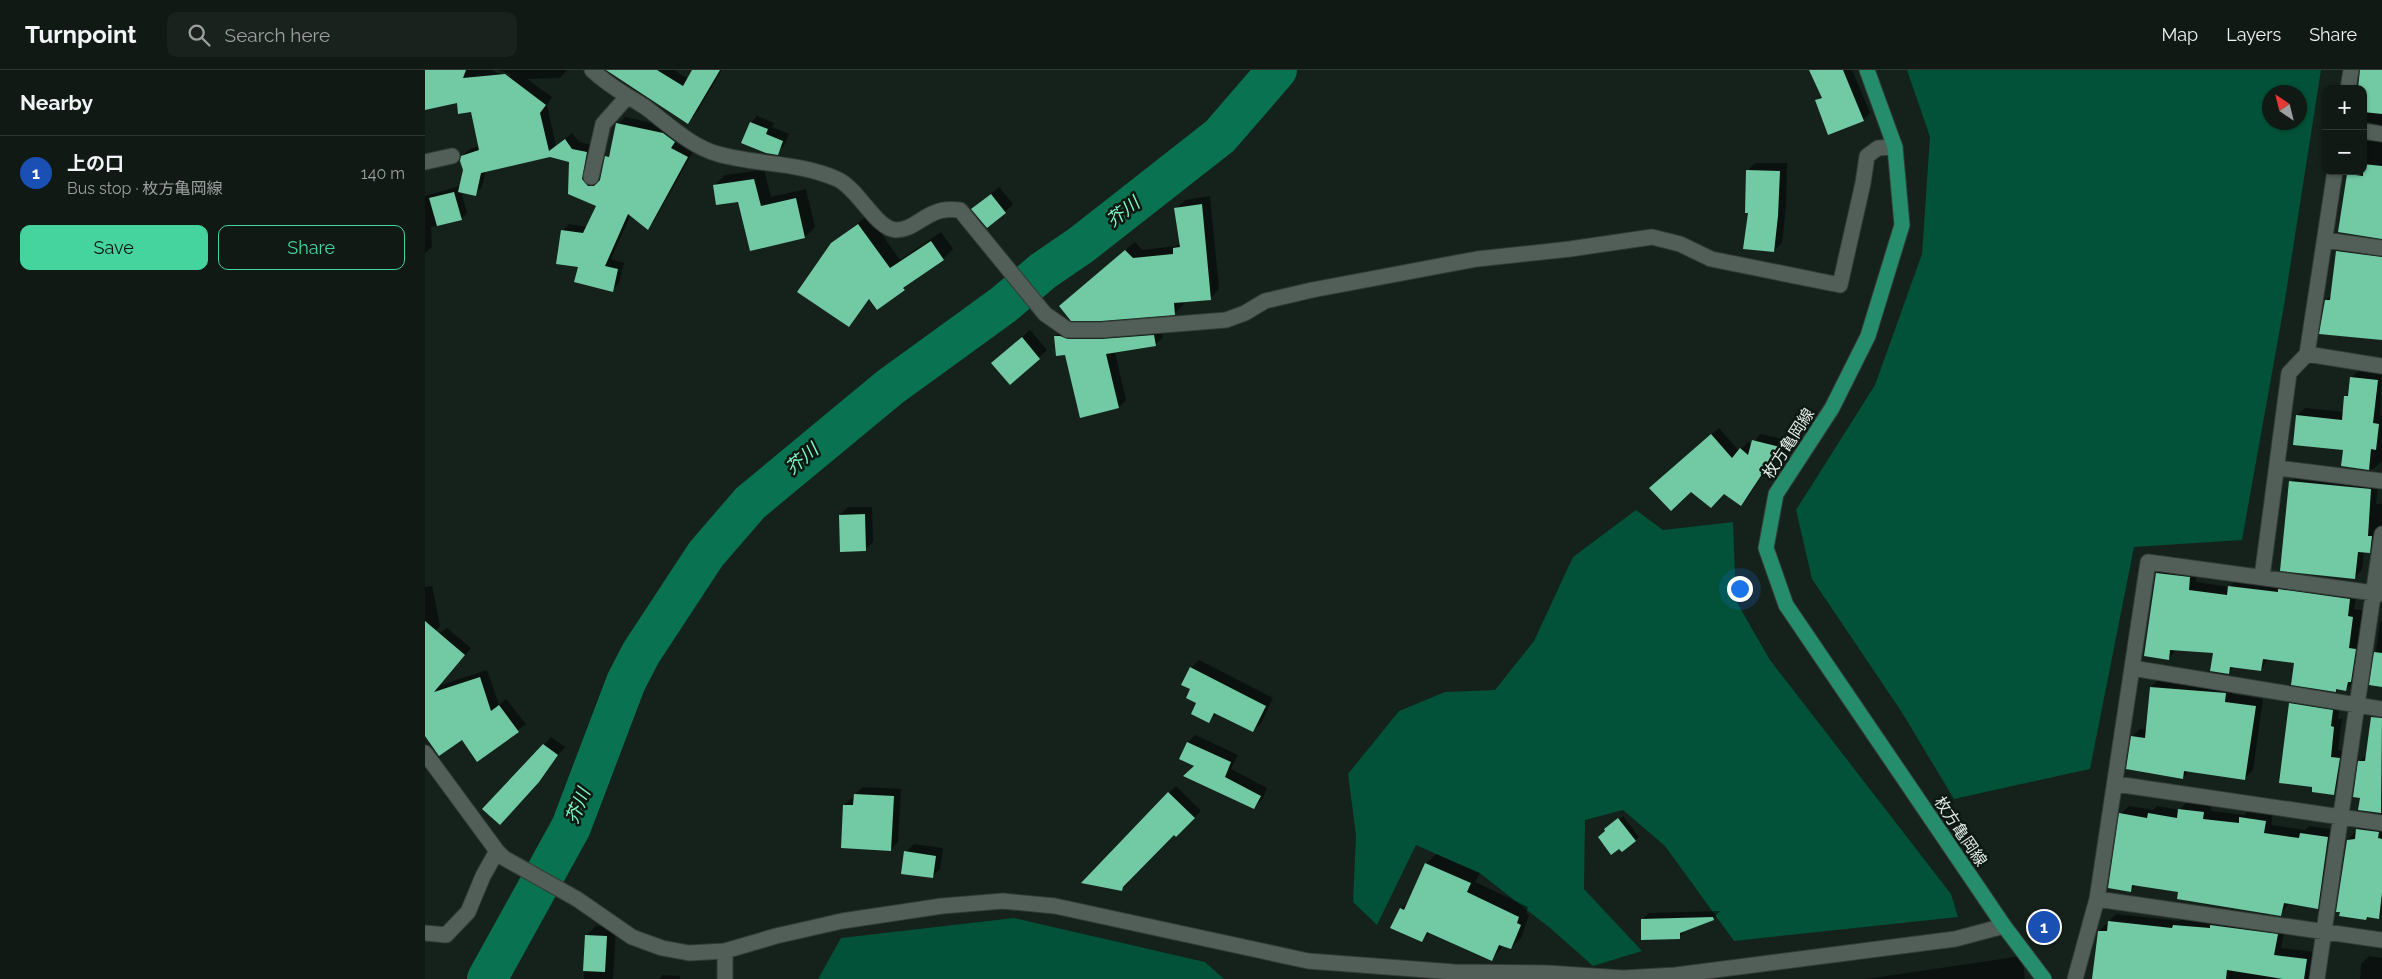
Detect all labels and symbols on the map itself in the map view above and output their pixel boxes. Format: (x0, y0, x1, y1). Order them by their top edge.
north arrow (2262, 85, 2307, 130)
water label: 芥川 (1102, 191, 1145, 231)
street label: 枚方亀岡線 (1759, 405, 1818, 482)
water label: 芥川 (781, 438, 824, 478)
your location (1727, 576, 1753, 602)
water label: 芥川 (561, 783, 595, 826)
street label: 枚方亀岡線 (1930, 793, 1991, 870)
pin: 1 (2028, 908, 2060, 946)

